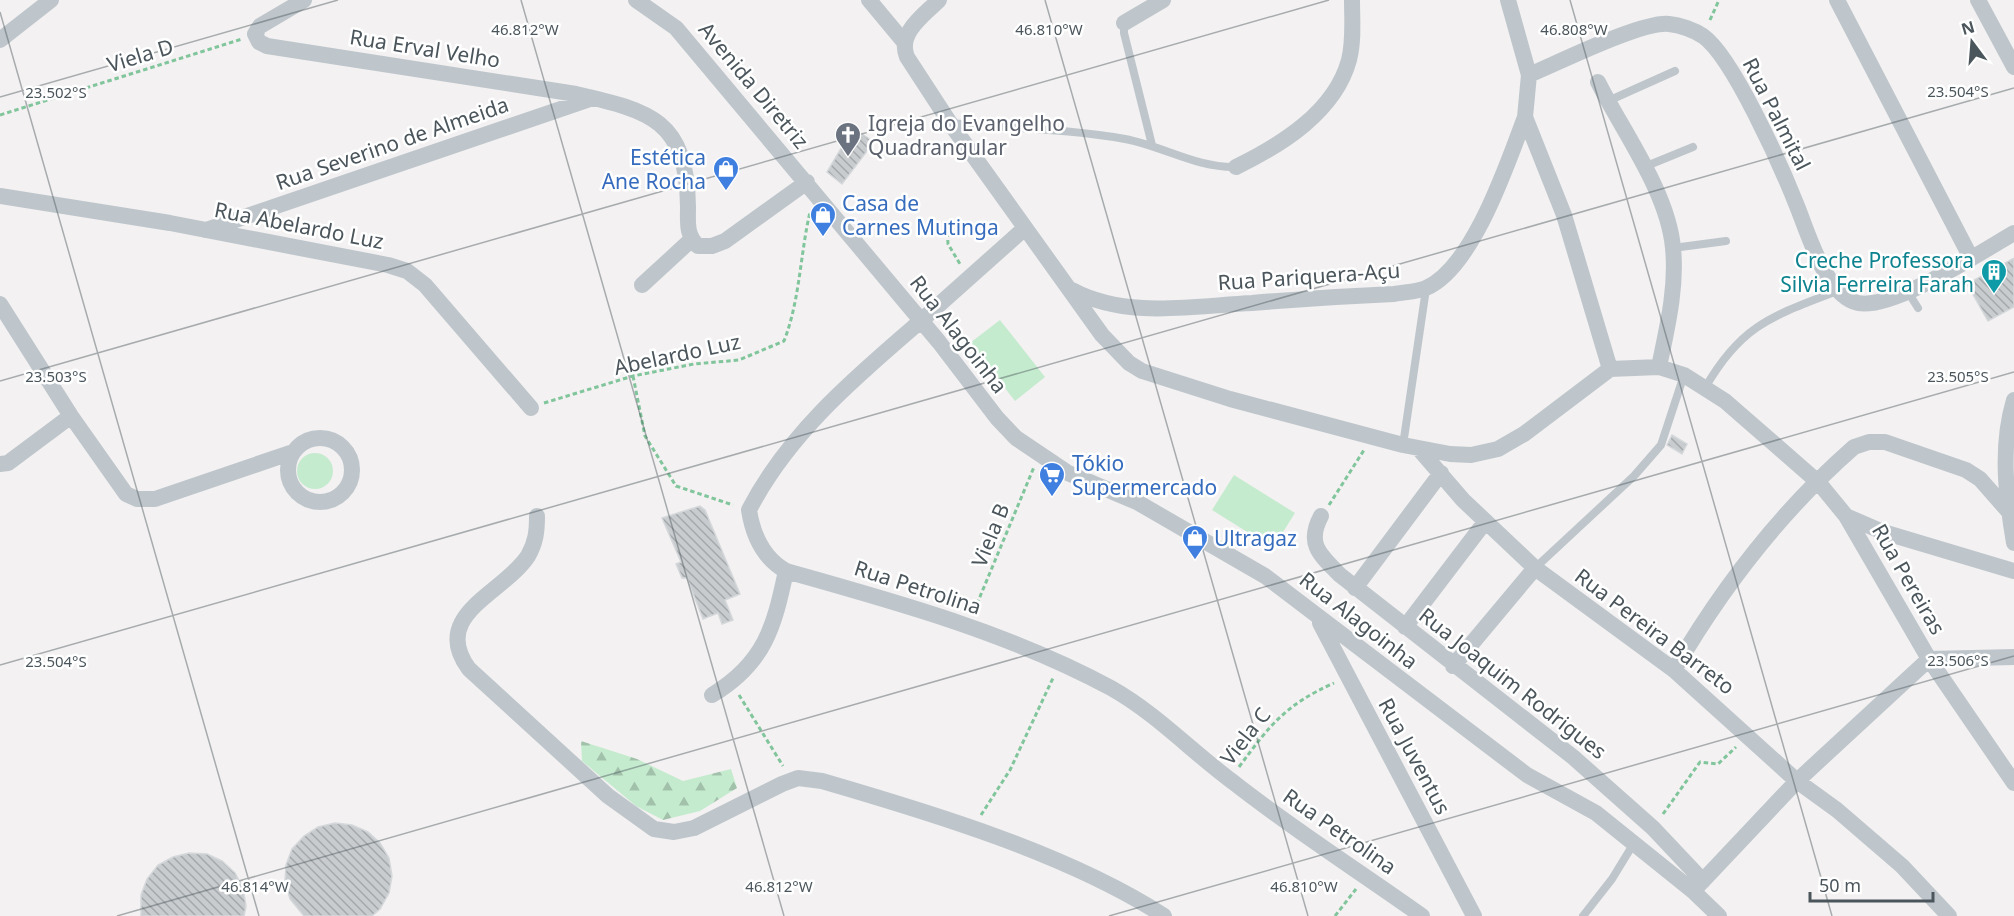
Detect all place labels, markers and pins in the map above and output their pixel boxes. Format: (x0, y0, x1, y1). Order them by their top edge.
place label: Igreja do Evangelho Quadrangular (868, 109, 1065, 161)
church icon: Igreja do Evangelho Quadrangular (833, 120, 863, 158)
place label: Estética Ane Rocha (602, 143, 706, 195)
shop icon: Estética Ane Rocha (711, 154, 741, 192)
place label: Casa de Carnes Mutinga (842, 189, 999, 241)
shop icon: Casa de Carnes Mutinga (808, 200, 838, 238)
place label: Creche Professora Silvia Ferreira Farah (1780, 246, 1974, 298)
building icon: Creche Professora Silvia Ferreira Farah (1979, 257, 2009, 295)
place label: Tókio Supermercado (1072, 449, 1217, 501)
supermarket icon: Tókio Supermercado (1037, 460, 1067, 498)
shop icon: Ultragaz (1180, 523, 1210, 561)
place label: Ultragaz (1214, 524, 1297, 552)

